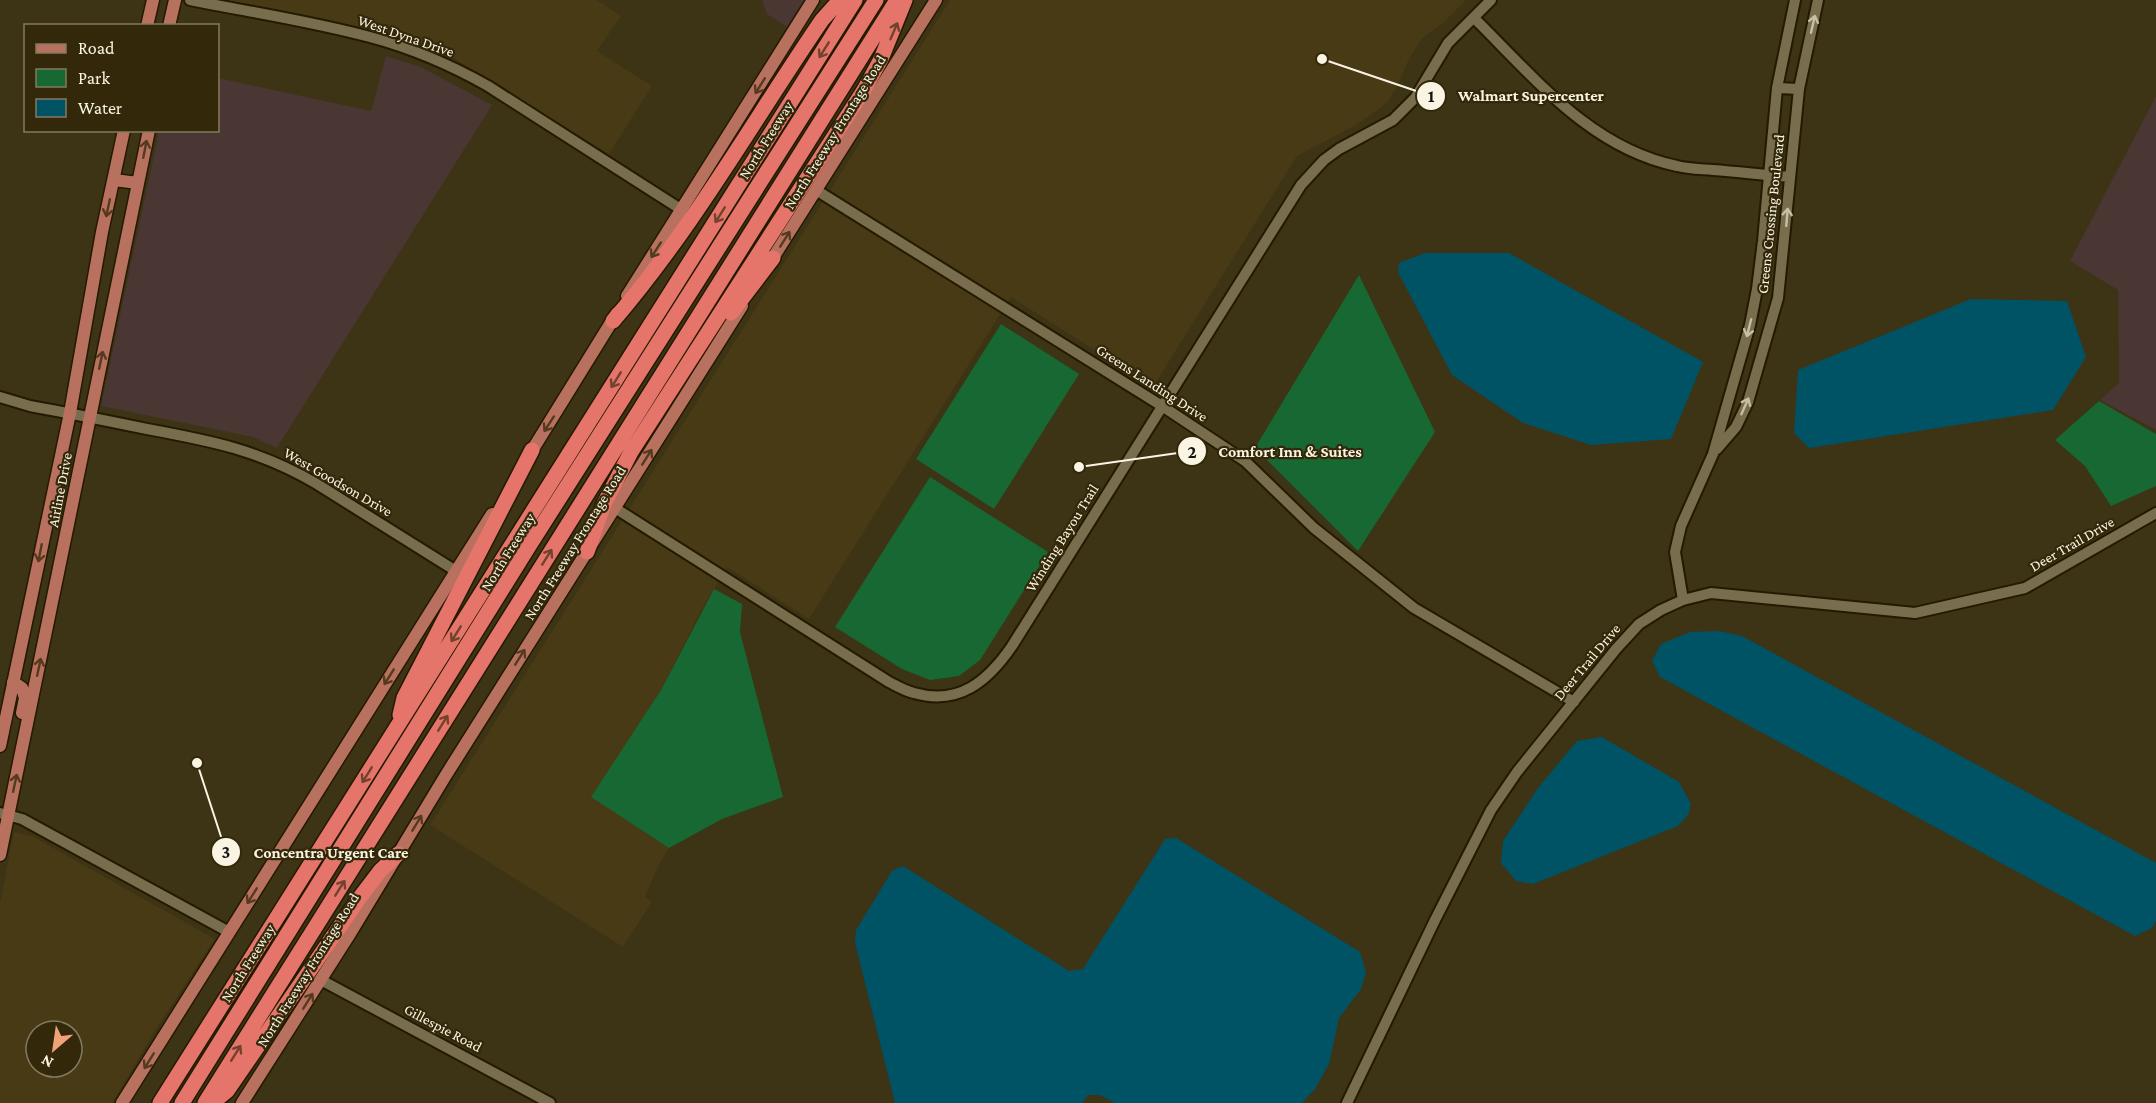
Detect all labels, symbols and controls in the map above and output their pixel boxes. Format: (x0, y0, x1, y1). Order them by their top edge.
street label: West Dyna Drive (355, 12, 457, 61)
one-way arrow (1807, 14, 1819, 33)
one-way arrow (889, 22, 900, 41)
legend (24, 24, 219, 132)
text: Road (78, 38, 115, 58)
one-way arrow (817, 41, 830, 58)
street label: North Freeway Frontage Road (781, 52, 890, 212)
text: Park (78, 68, 110, 88)
one-way arrow (754, 77, 767, 94)
callout: Walmart Supercenter (1416, 79, 1616, 113)
text: 1 (1428, 86, 1435, 106)
text: Walmart Supercenter (1457, 87, 1605, 104)
text: Water (78, 98, 123, 118)
street label: North Freeway (736, 98, 797, 182)
street label: Greens Crossing Boulevard (1755, 133, 1788, 295)
one-way arrow (140, 139, 151, 159)
one-way arrow (101, 198, 113, 217)
one-way arrow (713, 206, 726, 223)
one-way arrow (1782, 207, 1793, 227)
one-way arrow (779, 231, 791, 248)
one-way arrow (649, 241, 661, 258)
one-way arrow (1742, 318, 1754, 337)
street label: Greens Landing Drive (1093, 341, 1211, 426)
one-way arrow (96, 351, 108, 370)
one-way arrow (610, 371, 622, 388)
one-way arrow (1741, 397, 1752, 415)
one-way arrow (542, 415, 554, 432)
callout: Comfort Inn & Suites (1177, 434, 1374, 468)
text: 2 (1187, 442, 1197, 462)
text: Comfort Inn & Suites (1218, 443, 1362, 460)
street label: West Goodson Drive (281, 444, 395, 520)
one-way arrow (641, 449, 653, 466)
street label: Airline Drive (45, 451, 75, 529)
street label: North Freeway Frontage Road (521, 463, 630, 623)
street label: Winding Bayou Trail (1022, 481, 1102, 595)
street label: North Freeway (478, 510, 539, 594)
street label: Deer Trail Drive (2027, 513, 2117, 575)
one-way arrow (34, 542, 45, 562)
one-way arrow (540, 549, 553, 566)
street label: Deer Trail Drive (1550, 620, 1624, 703)
one-way arrow (450, 625, 463, 642)
one-way arrow (514, 649, 526, 666)
one-way arrow (34, 658, 45, 678)
one-way arrow (383, 668, 395, 685)
one-way arrow (438, 715, 450, 732)
one-way arrow (361, 766, 373, 783)
one-way arrow (10, 774, 21, 793)
one-way arrow (411, 815, 423, 832)
callout: Concentra Urgent Care (211, 835, 420, 869)
text: 3 (222, 842, 230, 862)
text: Concentra Urgent Care (253, 844, 409, 861)
one-way arrow (334, 880, 346, 897)
one-way arrow (246, 887, 258, 904)
street label: North Freeway Frontage Road (254, 890, 363, 1050)
street label: North Freeway (218, 921, 279, 1005)
one-way arrow (301, 992, 314, 1009)
street label: Gillespie Road (401, 1001, 485, 1056)
north arrow (24, 1019, 84, 1079)
one-way arrow (230, 1045, 243, 1062)
text: N (38, 1052, 56, 1072)
one-way arrow (142, 1052, 154, 1069)

